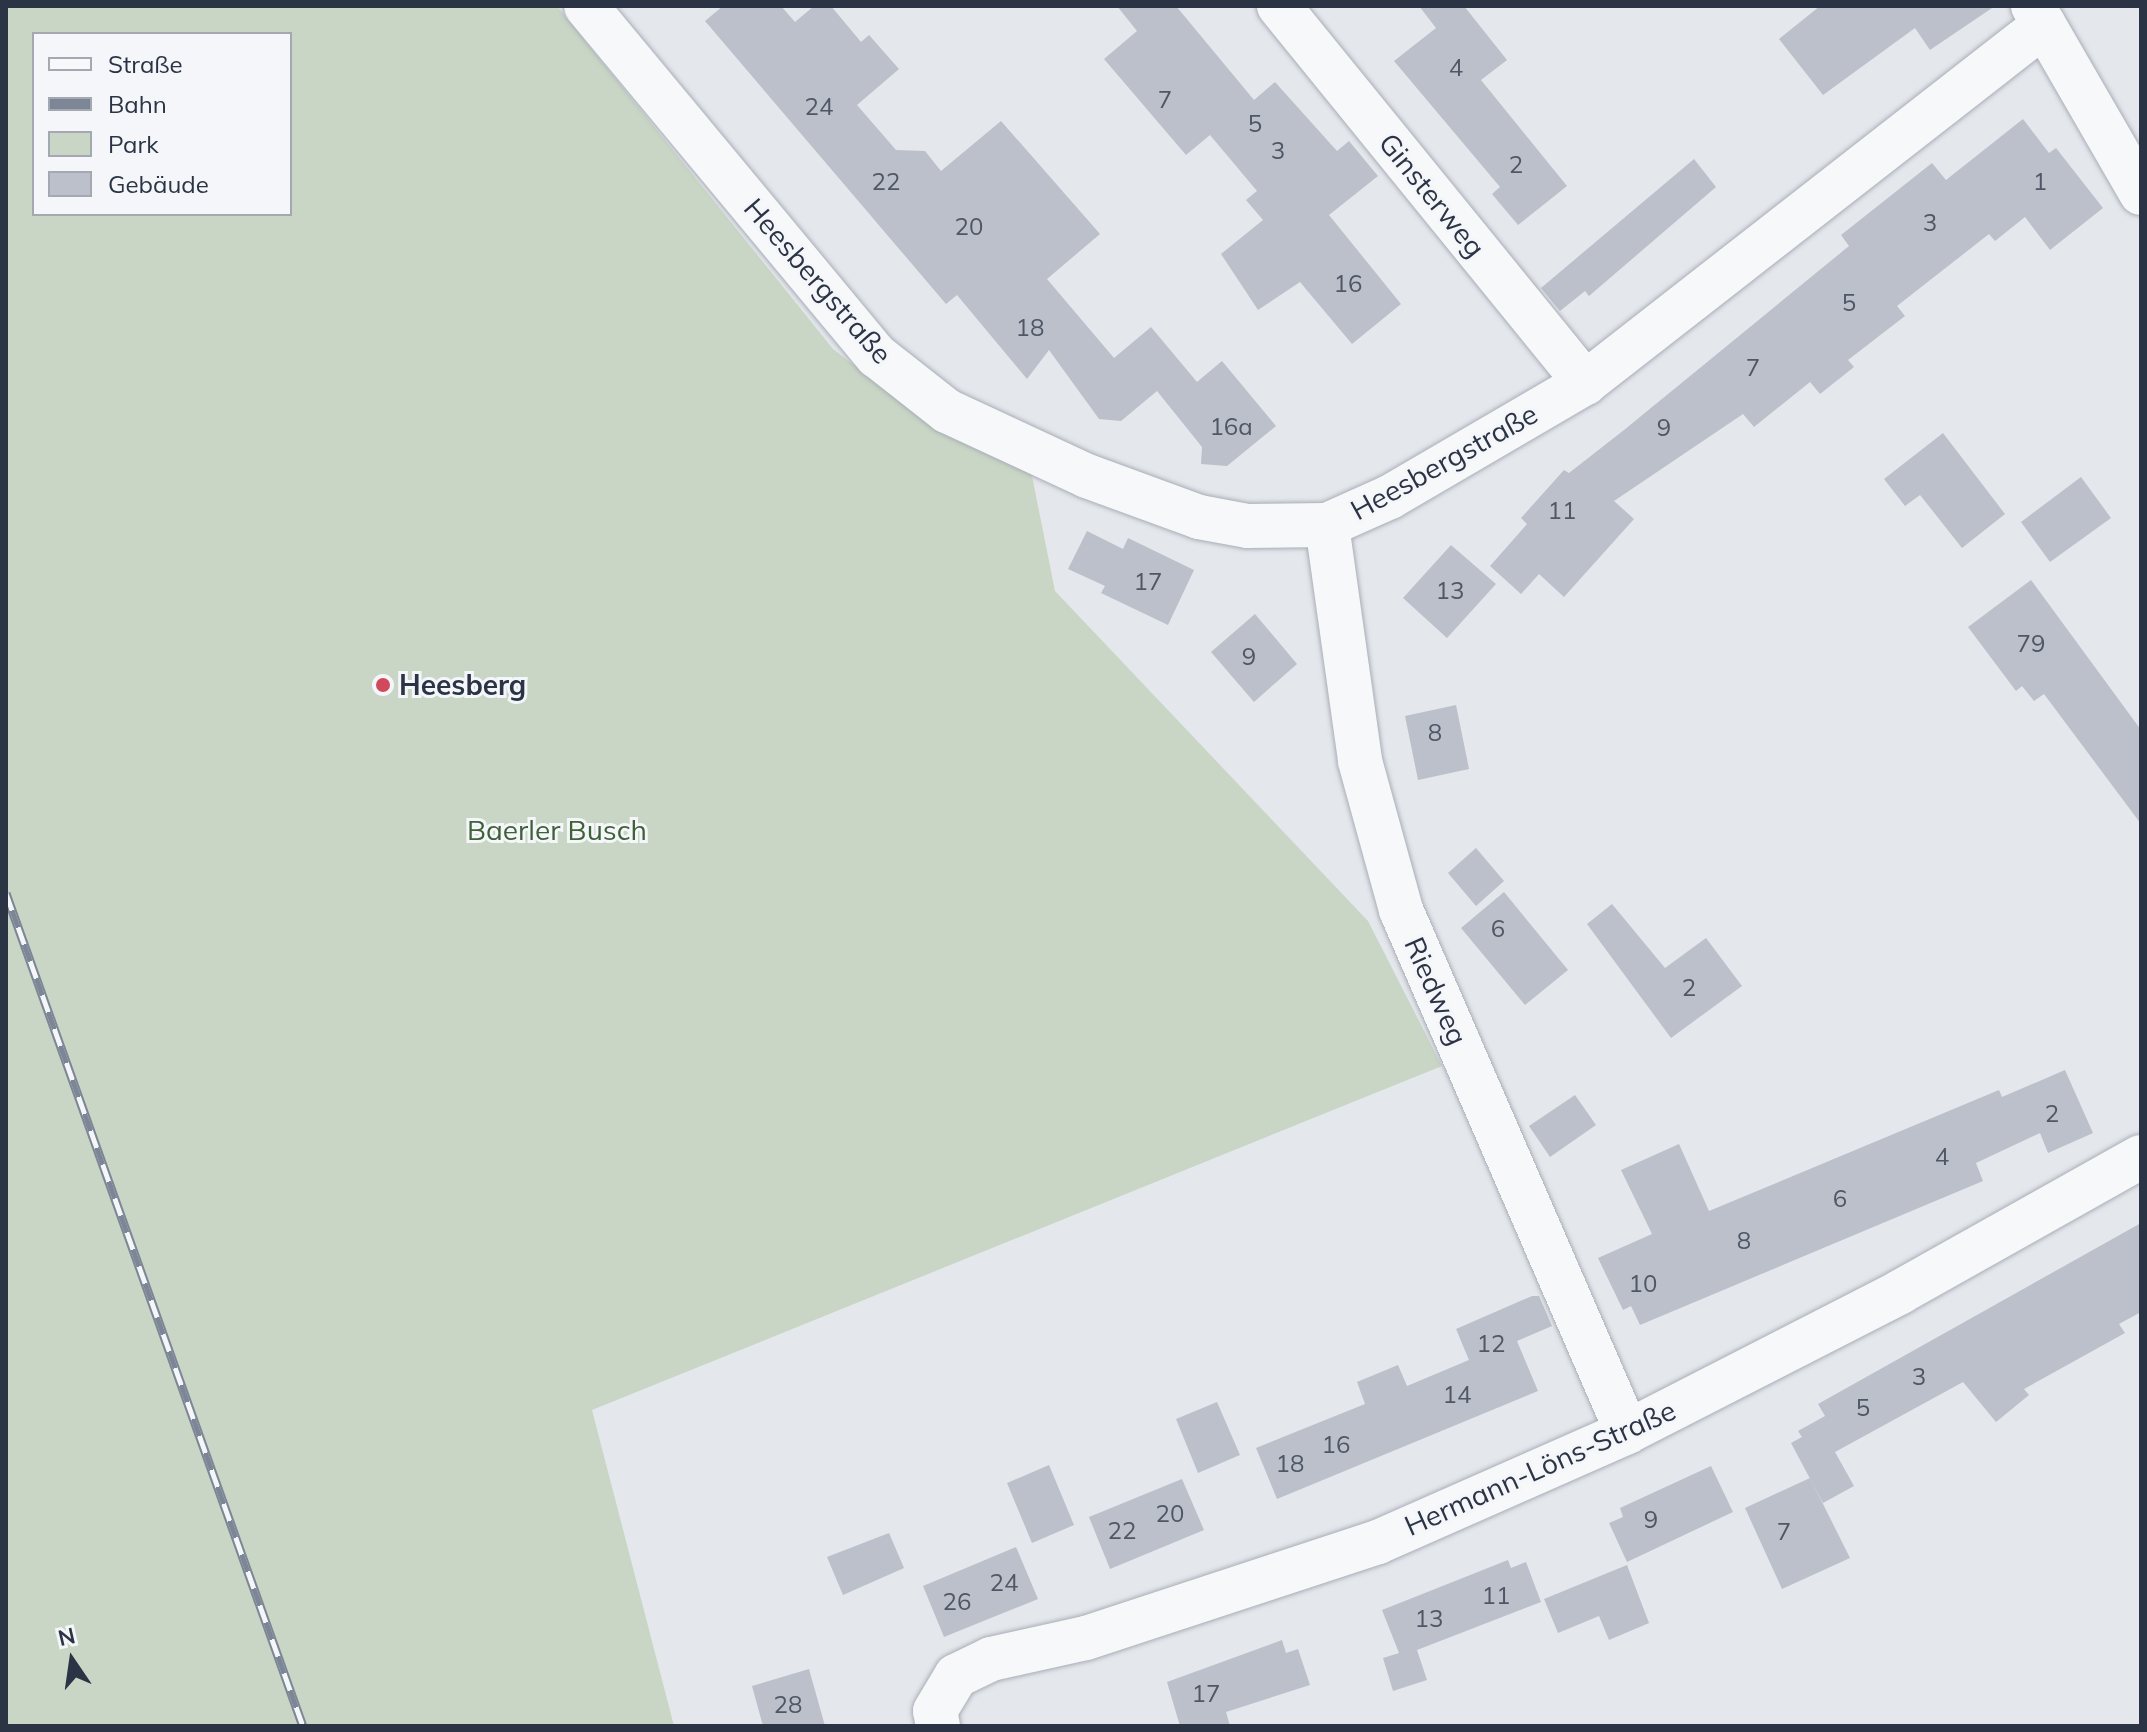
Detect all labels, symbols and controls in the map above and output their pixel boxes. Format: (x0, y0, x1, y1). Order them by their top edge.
legend (32, 32, 292, 216)
text: Straße (108, 49, 183, 79)
house number: 4 (1449, 54, 1463, 82)
house number: 7 (1158, 86, 1172, 114)
text: Bahn (108, 89, 167, 119)
house number: 24 (805, 93, 833, 121)
house number: 5 (1248, 110, 1262, 138)
street label: Ginsterweg (1372, 126, 1492, 264)
text: Park (108, 129, 159, 159)
house number: 3 (1271, 137, 1285, 165)
house number: 2 (1509, 151, 1523, 179)
house number: 22 (872, 168, 900, 196)
house number: 1 (2033, 168, 2047, 196)
text: Gebäude (108, 169, 209, 199)
street label: Heesbergstraße (737, 191, 899, 371)
house number: 3 (1923, 209, 1937, 237)
house number: 20 (955, 213, 983, 241)
house number: 16 (1334, 270, 1362, 298)
house number: 5 (1842, 289, 1856, 317)
house number: 18 (1016, 314, 1044, 342)
house number: 7 (1746, 354, 1760, 382)
street label: Heesbergstraße (1345, 397, 1543, 527)
house number: 16a (1209, 413, 1253, 441)
house number: 9 (1657, 414, 1671, 442)
house number: 11 (1548, 497, 1576, 525)
house number: 17 (1134, 568, 1162, 596)
house number: 13 (1436, 577, 1464, 605)
house number: 79 (2017, 630, 2045, 658)
house number: 9 (1242, 643, 1256, 671)
place label: Heesberg (399, 668, 526, 702)
marker: Heesberg (374, 676, 392, 694)
house number: 8 (1428, 719, 1442, 747)
park label: Baerler Busch (467, 813, 647, 847)
house number: 6 (1491, 915, 1505, 943)
street label: Riedweg (1397, 932, 1475, 1050)
house number: 2 (1682, 974, 1696, 1002)
house number: 2 (2045, 1100, 2059, 1128)
house number: 4 (1935, 1143, 1949, 1171)
house number: 6 (1833, 1185, 1847, 1213)
house number: 8 (1737, 1227, 1751, 1255)
house number: 10 (1629, 1270, 1657, 1298)
house number: 12 (1477, 1330, 1505, 1358)
house number: 3 (1912, 1363, 1926, 1391)
house number: 14 (1443, 1381, 1471, 1409)
street label: Hermann-Löns-Straße (1399, 1393, 1681, 1543)
house number: 5 (1856, 1394, 1870, 1422)
house number: 16 (1322, 1431, 1350, 1459)
house number: 18 (1276, 1450, 1304, 1478)
house number: 20 (1156, 1500, 1184, 1528)
house number: 9 (1644, 1506, 1658, 1534)
house number: 22 (1108, 1517, 1136, 1545)
house number: 7 (1777, 1518, 1791, 1546)
house number: 24 (990, 1569, 1018, 1597)
house number: 11 (1482, 1582, 1510, 1610)
house number: 26 (943, 1588, 971, 1616)
house number: 13 (1415, 1605, 1443, 1633)
north arrow (32, 1620, 112, 1700)
text: N (55, 1621, 78, 1652)
house number: 17 (1192, 1680, 1220, 1708)
house number: 28 (774, 1691, 802, 1719)

